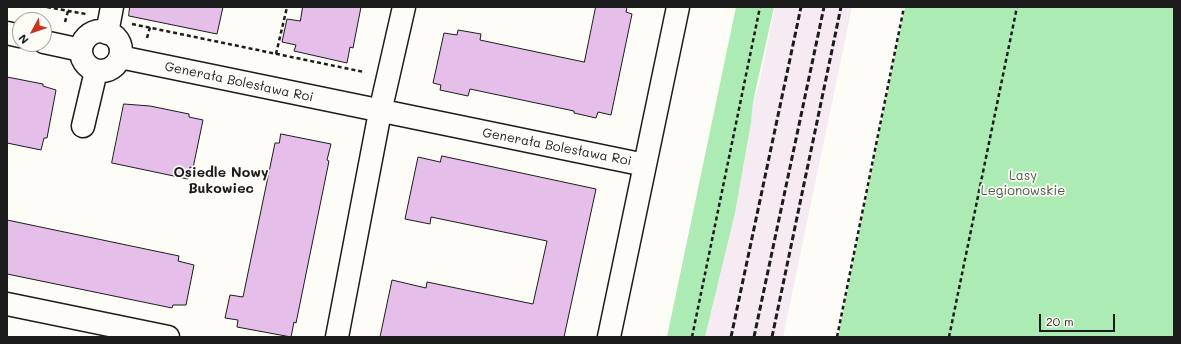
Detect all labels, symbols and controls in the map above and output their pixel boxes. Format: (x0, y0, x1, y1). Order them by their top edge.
north arrow (12, 12, 52, 52)
text: N (15, 31, 32, 47)
street label: Generała Bolesława Roi (163, 59, 315, 105)
street label: Generała Bolesława Roi (481, 125, 633, 169)
district label: Osiedle Nowy Bukowiec (173, 165, 269, 198)
park label: Lasy Legionowskie (981, 168, 1065, 199)
scale bar (1041, 306, 1117, 332)
text: 20 m (1046, 313, 1074, 329)

